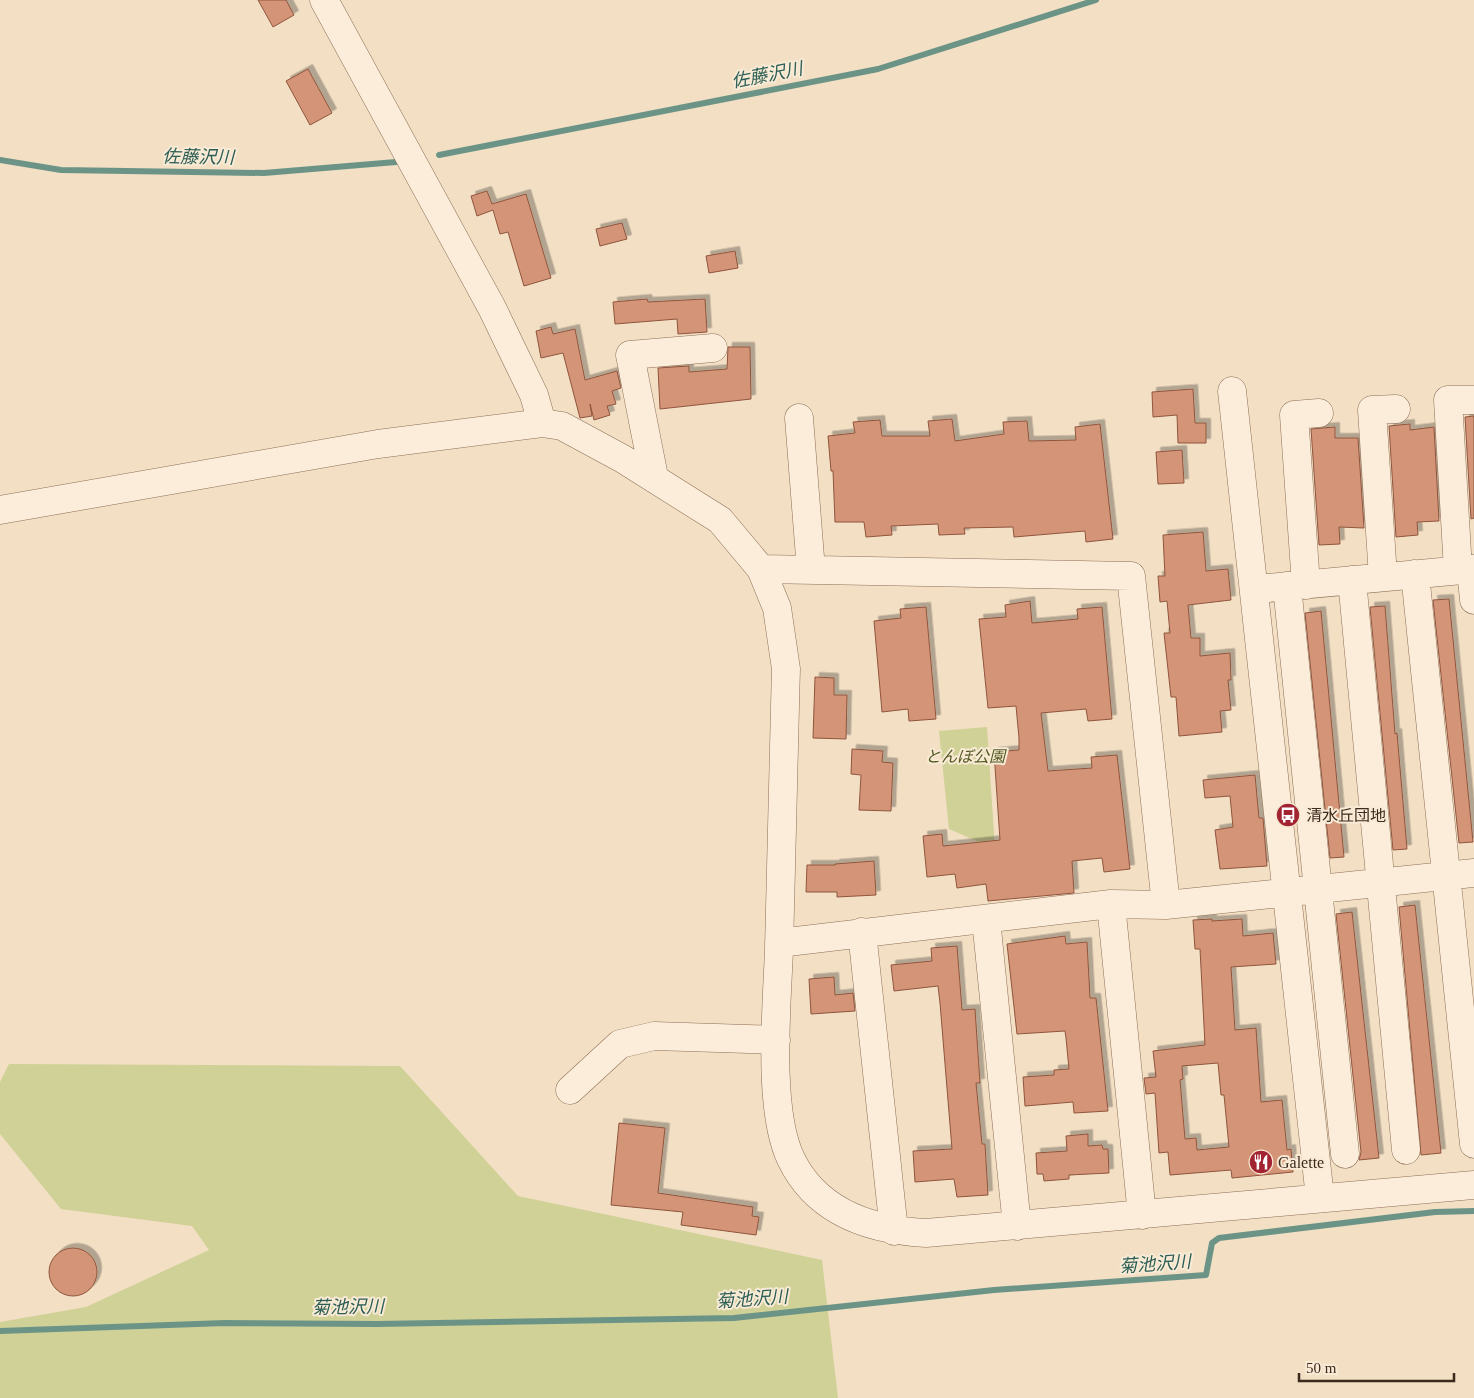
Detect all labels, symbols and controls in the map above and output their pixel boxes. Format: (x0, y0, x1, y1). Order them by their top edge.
water label: 佐藤沢川 (730, 58, 806, 92)
water label: 佐藤沢川 (162, 146, 236, 168)
park label: とんぼ公園 (925, 748, 1007, 765)
bus stop icon: 清水丘団地 (1275, 802, 1301, 828)
place label: 清水丘団地 (1306, 807, 1386, 824)
restaurant icon: Galette (1248, 1149, 1274, 1175)
place label: Galette (1278, 1154, 1324, 1171)
water label: 菊池沢川 (1118, 1251, 1194, 1276)
water label: 菊池沢川 (715, 1286, 791, 1311)
water label: 菊池沢川 (312, 1296, 386, 1318)
scale bar (1299, 1350, 1454, 1382)
text: 50 m (1306, 1360, 1337, 1376)

